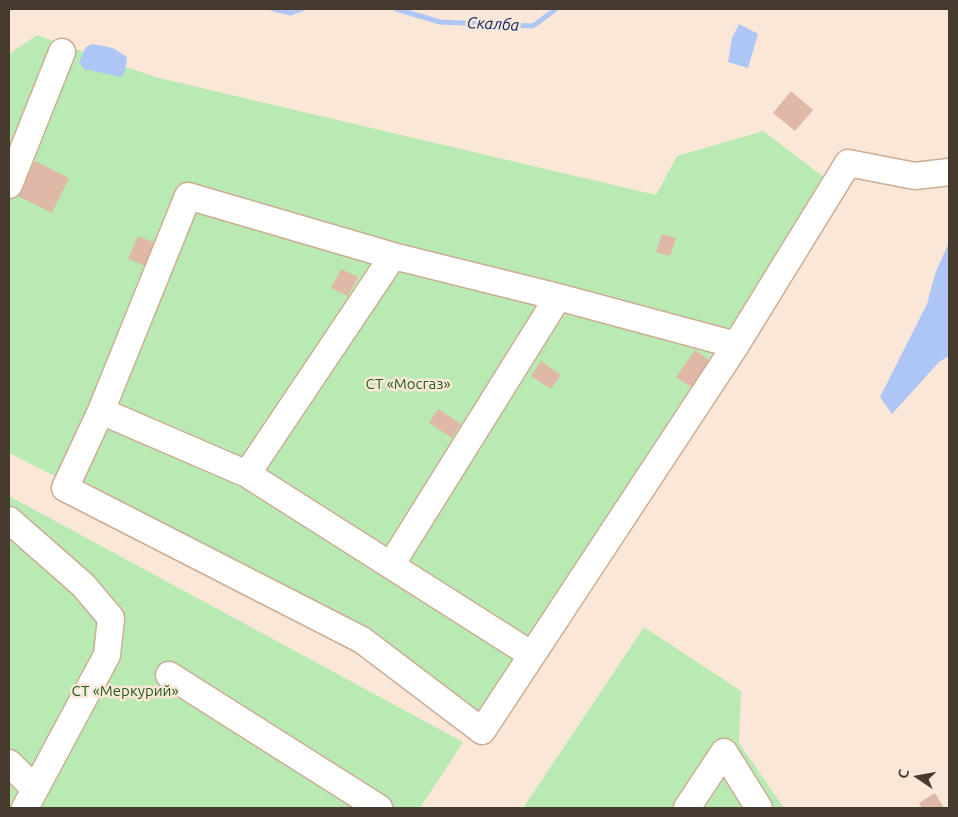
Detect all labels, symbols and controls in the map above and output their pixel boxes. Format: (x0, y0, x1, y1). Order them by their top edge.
water label: Скалба (466, 13, 520, 35)
park label: СТ «Мосгаз» (366, 375, 450, 393)
park label: СТ «Меркурий» (72, 682, 178, 700)
north arrow (893, 752, 943, 802)
text: С (895, 768, 912, 780)

